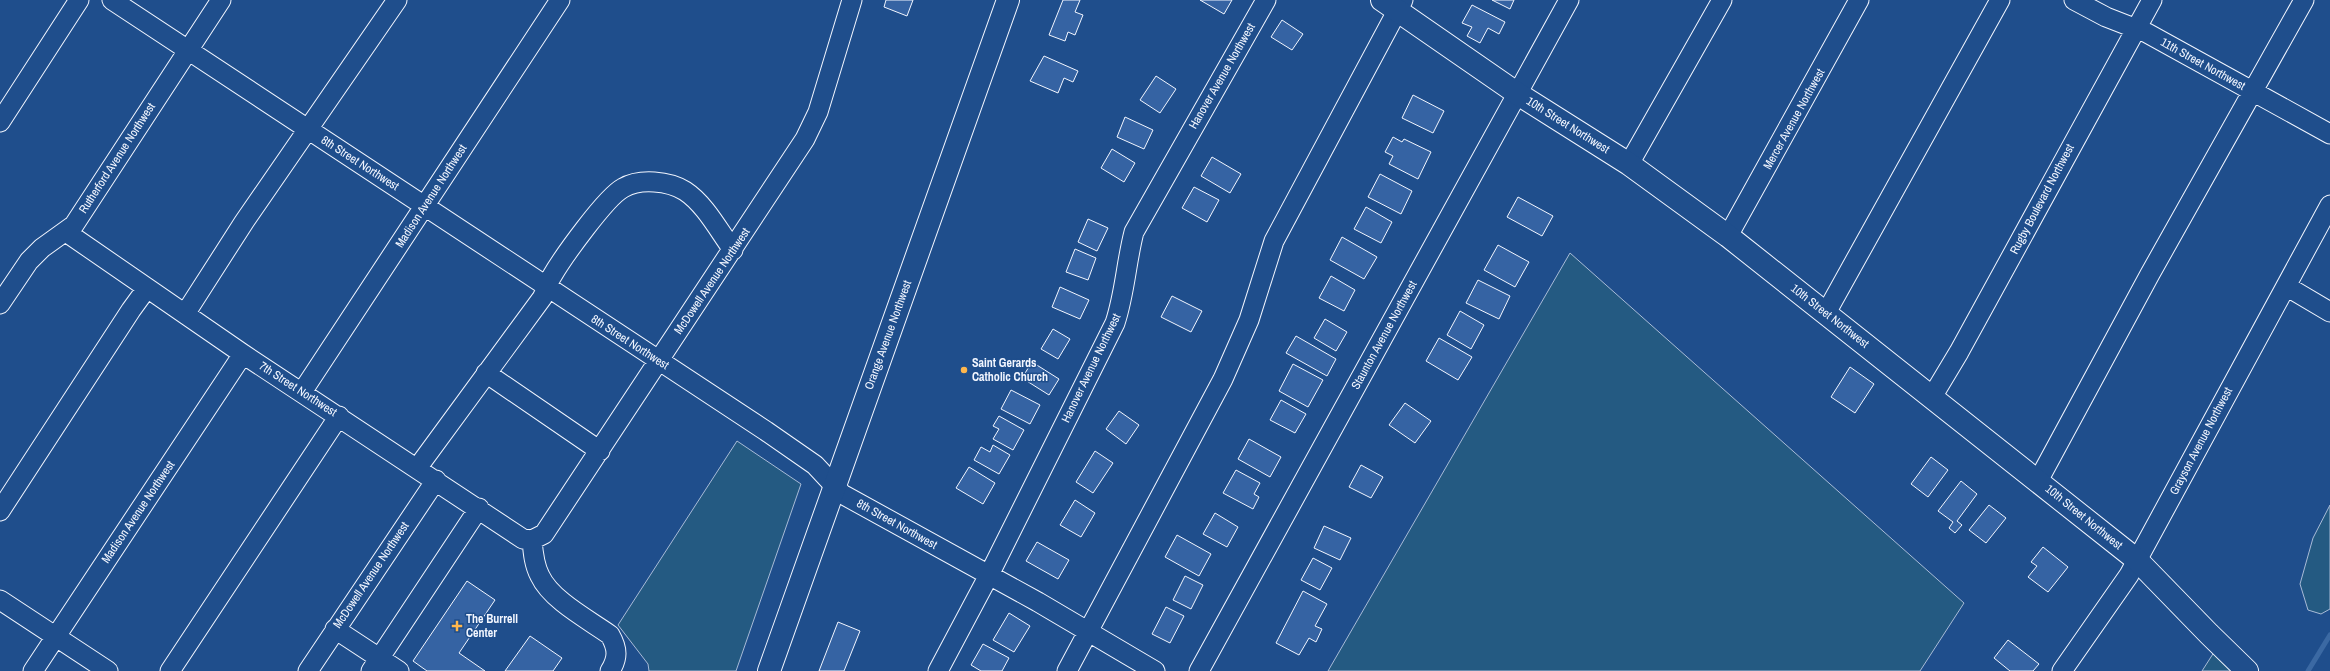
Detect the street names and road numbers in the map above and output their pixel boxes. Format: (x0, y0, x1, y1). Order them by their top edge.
street label: Hanover Avenue Northwest (1185, 20, 1259, 132)
street label: 11th Street Northwest (2158, 34, 2248, 94)
street label: Mercer Avenue Northwest (1760, 65, 1829, 172)
street label: 10th Street Northwest (1523, 93, 1613, 157)
street label: Rutherford Avenue Northwest (75, 99, 159, 216)
street label: 8th Street Northwest (318, 132, 402, 194)
street label: Madison Avenue Northwest (392, 141, 471, 251)
street label: Rugby Boulevard Northwest (2006, 141, 2078, 257)
street label: McDowell Avenue Northwest (670, 224, 754, 337)
street label: Orange Avenue Northwest (861, 278, 915, 392)
street label: Staunton Avenue Northwest (1347, 278, 1421, 392)
street label: 10th Street Northwest (1788, 280, 1873, 352)
street label: 8th Street Northwest (588, 311, 672, 373)
street label: Hanover Avenue Northwest (1058, 311, 1125, 425)
street label: 7th Street Northwest (256, 358, 340, 420)
street label: Grayson Avenue Northwest (2166, 384, 2236, 498)
street label: Madison Avenue Northwest (98, 457, 178, 566)
street label: 10th Street Northwest (2042, 481, 2126, 553)
street label: 8th Street Northwest (854, 495, 940, 553)
street label: McDowell Avenue Northwest (329, 518, 413, 631)

